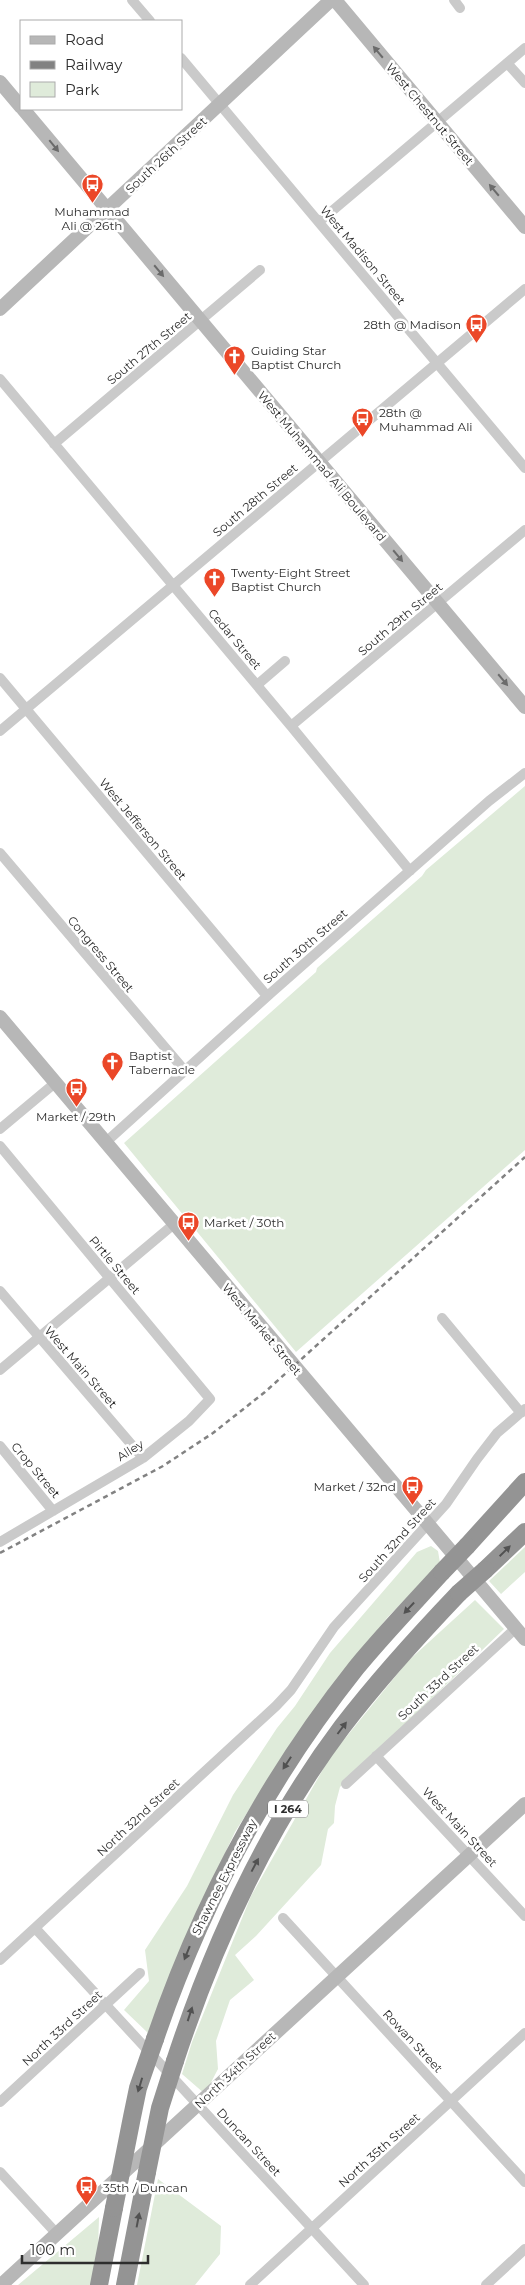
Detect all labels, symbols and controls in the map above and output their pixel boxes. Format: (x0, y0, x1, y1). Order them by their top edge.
legend (20, 20, 182, 110)
text: Road (65, 30, 104, 49)
one-way arrow (372, 46, 383, 59)
text: Railway (65, 55, 123, 74)
street label: West Chestnut Street (383, 60, 477, 168)
text: Park (65, 80, 99, 99)
street label: South 26th Street (122, 113, 210, 196)
one-way arrow (49, 139, 60, 152)
bus stop icon: Muhammad Ali @ 26th (80, 172, 104, 203)
one-way arrow (488, 183, 499, 196)
street label: West Madison Street (317, 202, 409, 308)
place label: Muhammad Ali @ 26th (54, 204, 130, 233)
one-way arrow (153, 264, 164, 277)
street label: South 27th Street (104, 308, 194, 388)
bus stop icon: 28th @ Madison (465, 312, 489, 343)
place label: 28th @ Madison (363, 317, 461, 332)
place label: Guiding Star Baptist Church (251, 343, 341, 372)
church icon: Guiding Star Baptist Church (223, 345, 247, 376)
street label: West Muhammad Ali Boulevard (255, 388, 389, 544)
place label: 28th @ Muhammad Ali (379, 405, 473, 434)
bus stop icon: 28th @ Muhammad Ali (351, 407, 375, 438)
street label: South 28th Street (210, 460, 301, 540)
one-way arrow (392, 549, 403, 562)
place label: Twenty-Eight Street Baptist Church (231, 565, 351, 594)
church icon: Twenty-Eight Street Baptist Church (203, 567, 227, 598)
street label: South 29th Street (355, 579, 445, 659)
street label: Cedar Street (205, 605, 265, 673)
one-way arrow (497, 674, 508, 687)
street label: West Jefferson Street (96, 775, 190, 883)
street label: South 30th Street (260, 905, 350, 987)
street label: Congress Street (65, 913, 137, 995)
place label: Baptist Tabernacle (129, 1048, 195, 1077)
church icon: Baptist Tabernacle (101, 1050, 125, 1081)
bus stop icon: Market / 29th (64, 1077, 88, 1108)
place label: Market / 29th (36, 1109, 116, 1124)
bus stop icon: Market / 30th (176, 1210, 200, 1241)
place label: Market / 30th (204, 1215, 284, 1230)
street label: Pirtle Street (86, 1233, 144, 1297)
street label: West Market Street (219, 1280, 305, 1378)
street label: West Main Street (42, 1323, 121, 1411)
street label: Alley (114, 1436, 147, 1464)
street label: Crop Street (8, 1439, 64, 1501)
bus stop icon: Market / 32nd (400, 1474, 424, 1505)
place label: Market / 32nd (314, 1479, 396, 1494)
street label: South 32nd Street (355, 1495, 439, 1585)
one-way arrow (499, 1545, 511, 1557)
one-way arrow (403, 1601, 415, 1613)
street label: South 33rd Street (395, 1641, 482, 1723)
one-way arrow (337, 1721, 347, 1735)
one-way arrow (282, 1757, 292, 1770)
street label: North 32nd Street (94, 1775, 183, 1859)
street label: West Main Street (419, 1784, 501, 1870)
road number: I 264 (268, 1800, 308, 1818)
street label: Shawnee Expressway (188, 1816, 260, 1938)
one-way arrow (251, 1858, 259, 1873)
one-way arrow (183, 1946, 191, 1961)
street label: North 33rd Street (19, 1987, 105, 2069)
street label: Rowan Street (380, 2006, 446, 2076)
one-way arrow (187, 2007, 195, 2022)
street label: North 34th Street (191, 2028, 279, 2111)
one-way arrow (135, 2078, 143, 2093)
street label: Duncan Street (214, 2105, 284, 2179)
street label: North 35th Street (335, 2109, 423, 2190)
bus stop icon: 35th / Duncan (75, 2175, 99, 2206)
place label: 35th / Duncan (103, 2180, 188, 2195)
one-way arrow (134, 2212, 142, 2228)
scale bar (22, 2232, 149, 2264)
text: 100 m (30, 2240, 75, 2259)

